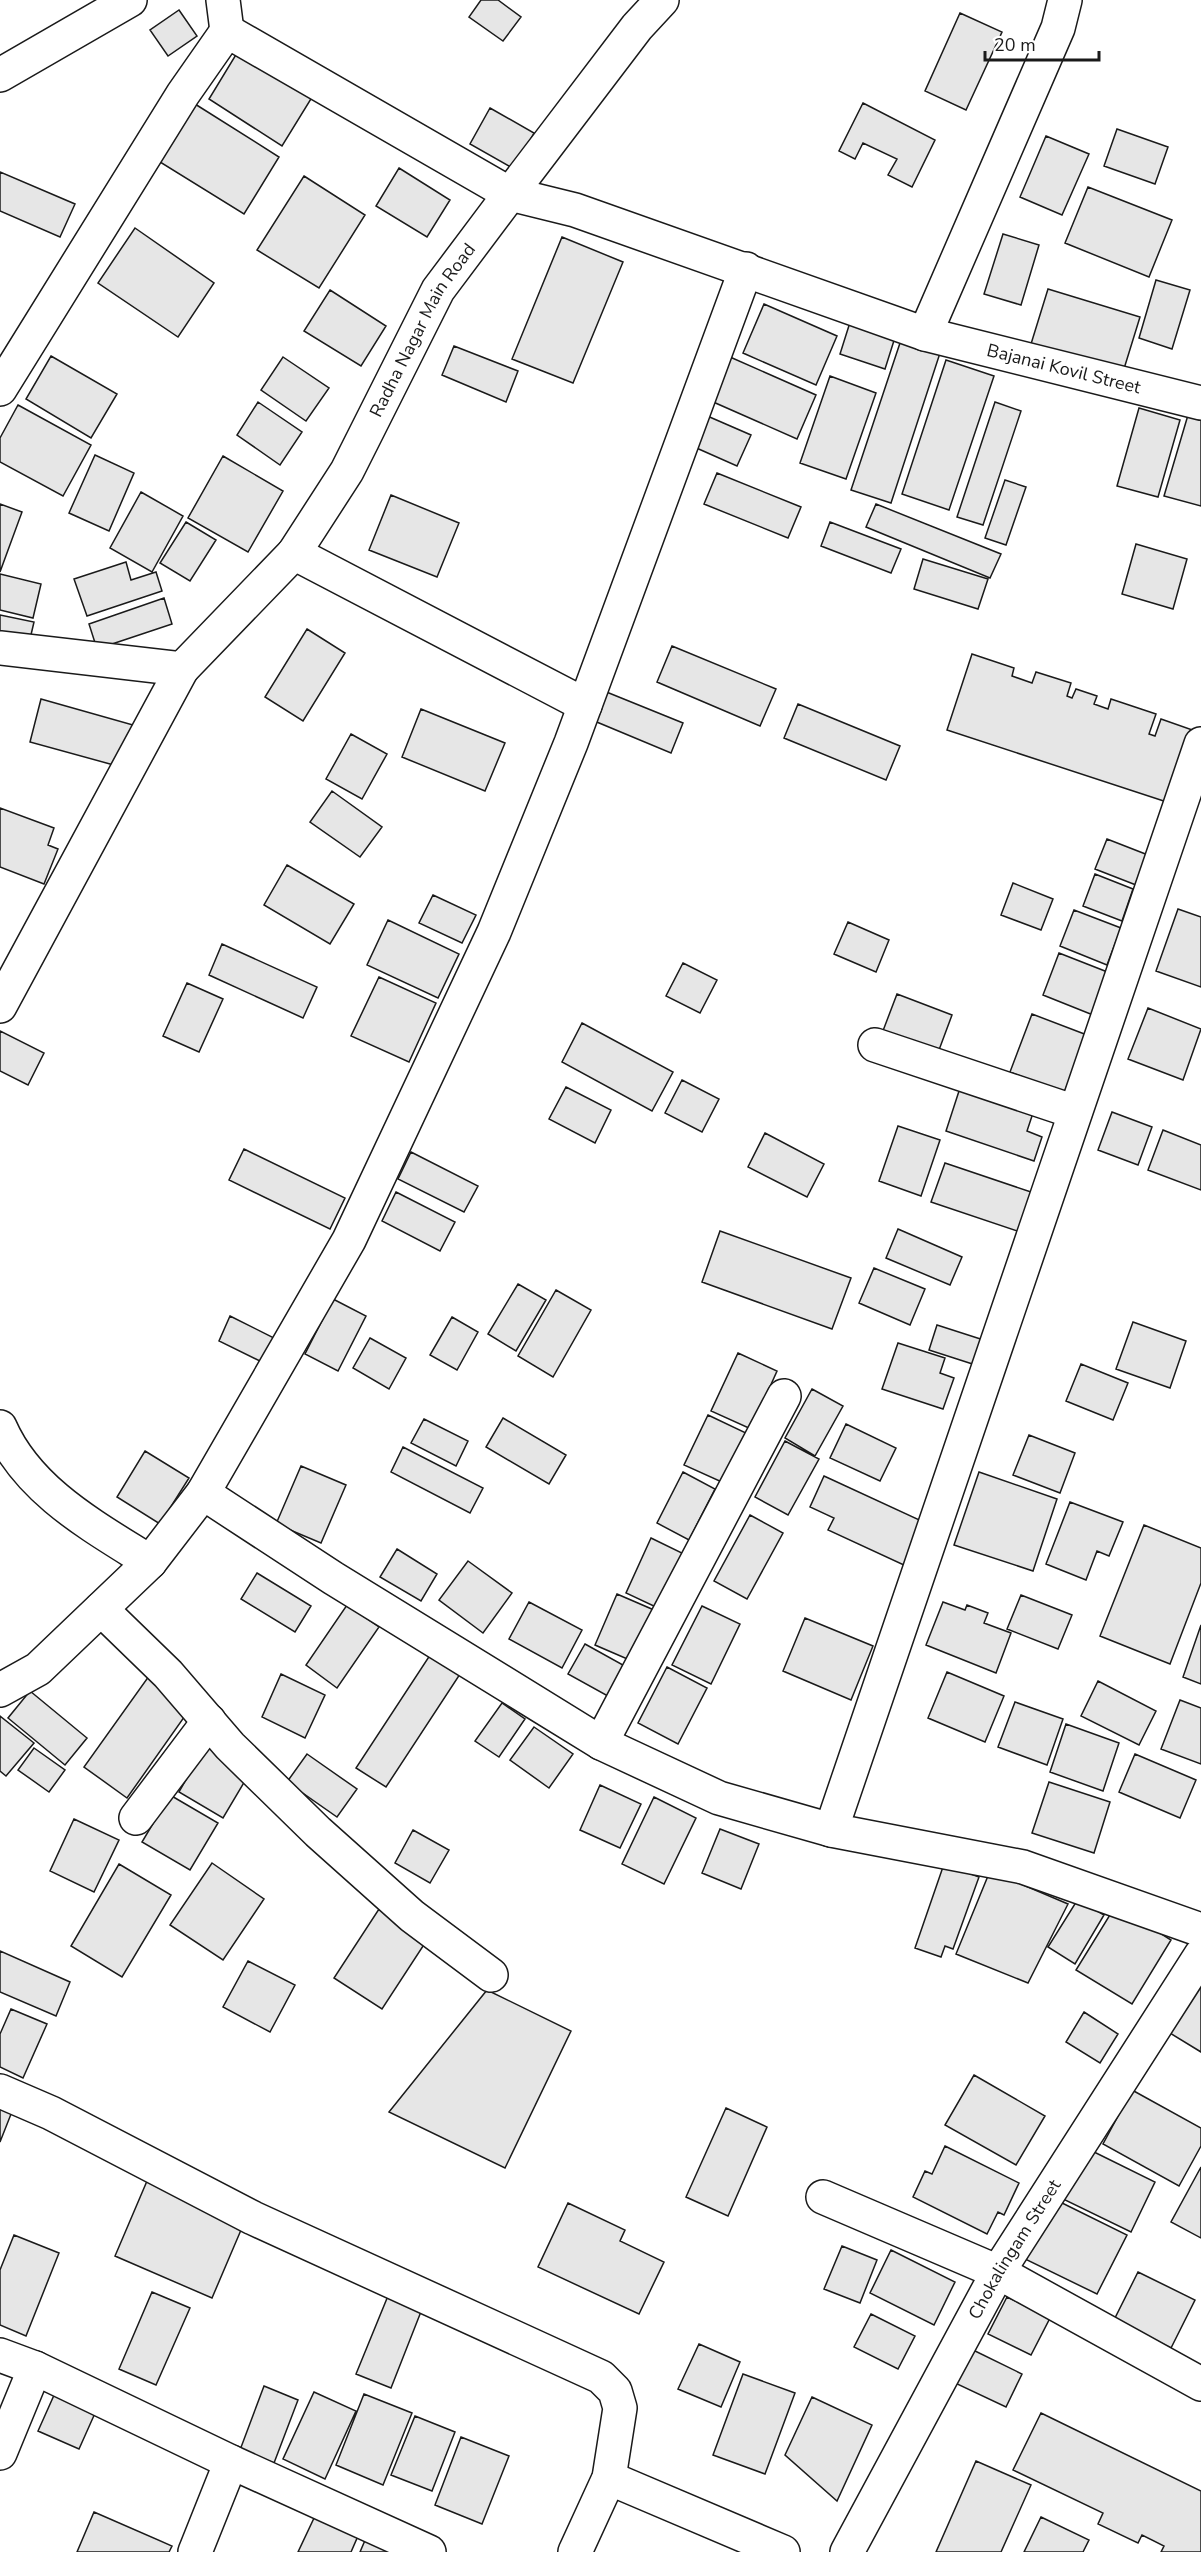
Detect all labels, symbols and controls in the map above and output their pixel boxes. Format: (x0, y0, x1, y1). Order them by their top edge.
scale bar (985, 24, 1099, 62)
text: 20 m (994, 33, 1036, 57)
street label: Radha Nagar Main Road (364, 238, 481, 421)
street label: Bajanai Kovil Street (984, 338, 1144, 400)
street label: Chokalingam Street (963, 2174, 1067, 2324)

